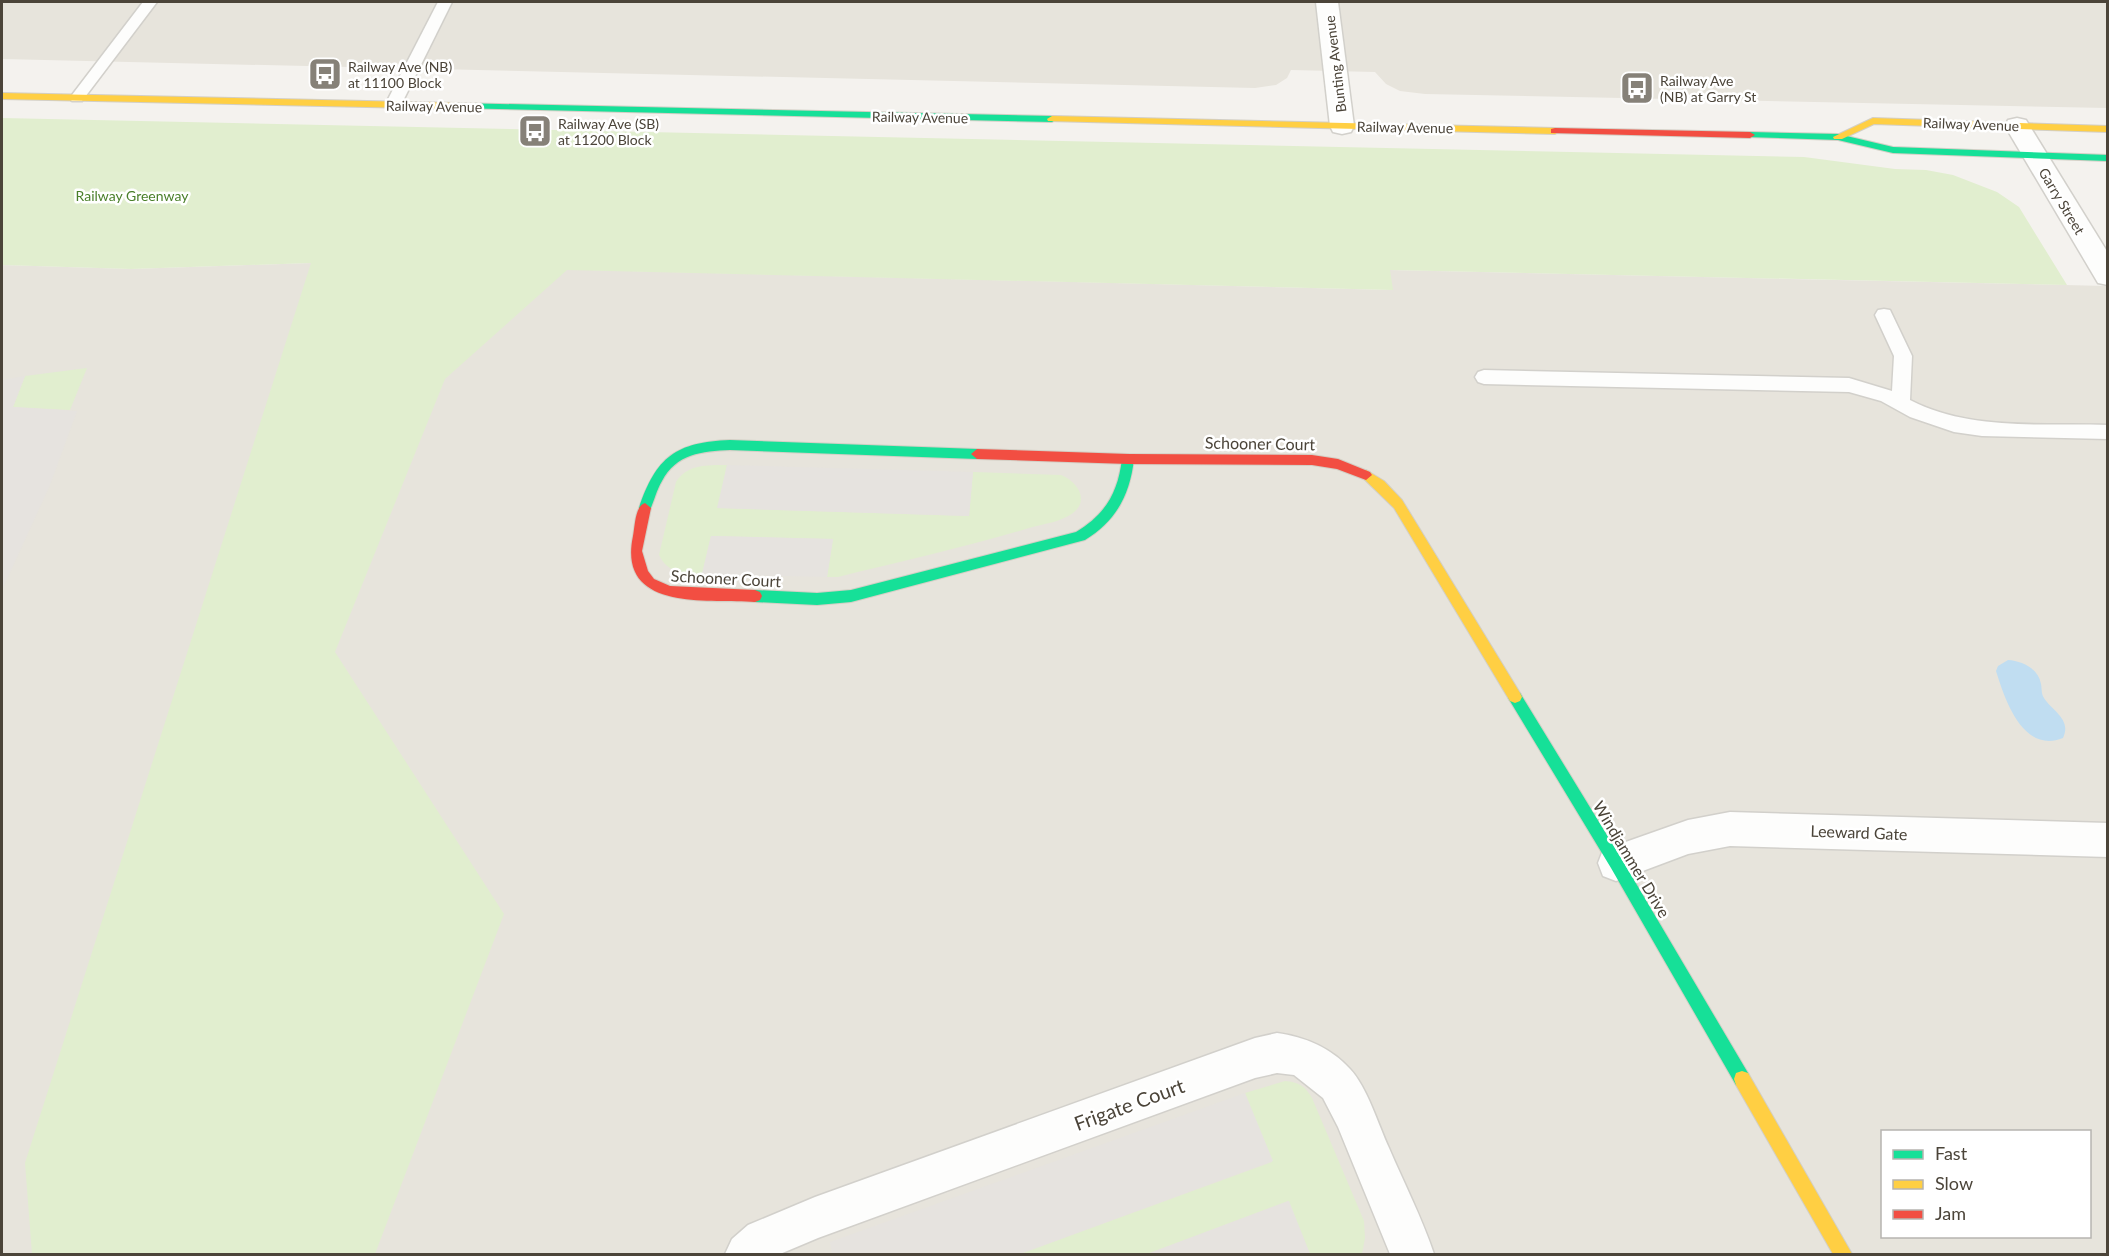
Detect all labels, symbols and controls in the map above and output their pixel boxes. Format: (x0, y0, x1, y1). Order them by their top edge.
street label: Bunting Avenue (1321, 15, 1349, 113)
bus stop icon: Railway Ave (NB) at 11100 Block (307, 56, 343, 92)
place label: Railway Ave (NB) at 11100 Block (348, 58, 452, 91)
bus stop icon: Railway Ave (NB) at Garry St (1619, 70, 1655, 106)
place label: Railway Ave (NB) at Garry St (1660, 72, 1756, 105)
street label: Railway Avenue (386, 97, 482, 115)
street label: Railway Avenue (872, 108, 968, 126)
bus stop icon: Railway Ave (SB) at 11200 Block (517, 113, 553, 149)
street label: Railway Avenue (1923, 114, 2019, 134)
place label: Railway Ave (SB) at 11200 Block (558, 115, 659, 148)
street label: Railway Avenue (1357, 118, 1453, 136)
street label: Garry Street (2035, 165, 2089, 237)
park label: Railway Greenway (76, 187, 189, 204)
street label: Schooner Court (1205, 433, 1316, 453)
street label: Schooner Court (670, 566, 782, 590)
street label: Windjammer Drive (1590, 797, 1674, 921)
street label: Leeward Gate (1810, 821, 1908, 843)
street label: Frigate Court (1071, 1073, 1187, 1135)
legend (1881, 1130, 2091, 1238)
text: Fast (1935, 1142, 1968, 1164)
text: Slow (1935, 1172, 1973, 1194)
text: Jam (1935, 1202, 1966, 1224)

